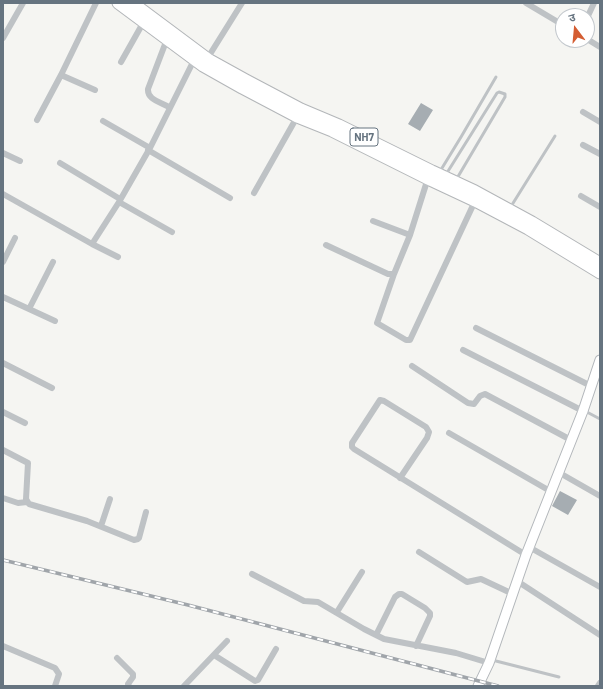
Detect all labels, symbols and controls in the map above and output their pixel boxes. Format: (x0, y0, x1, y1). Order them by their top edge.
north arrow (555, 8, 595, 48)
text: उ (567, 10, 577, 24)
road number: NH7 (350, 128, 378, 146)

